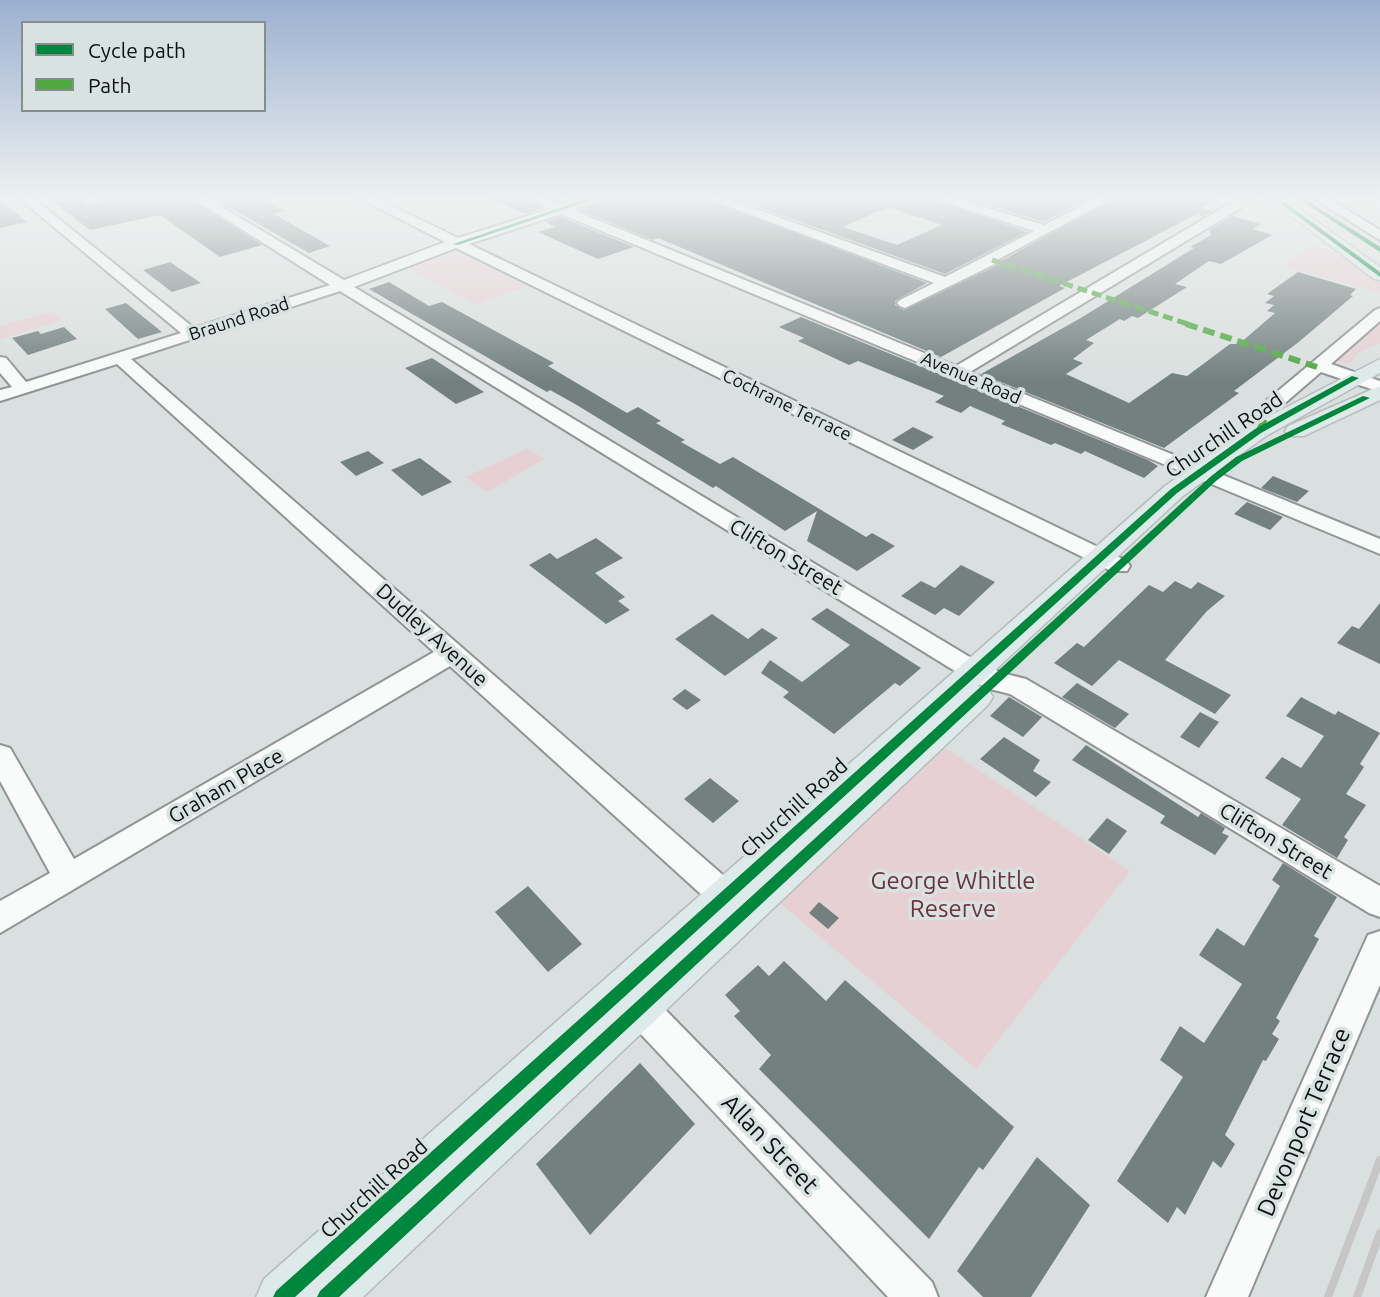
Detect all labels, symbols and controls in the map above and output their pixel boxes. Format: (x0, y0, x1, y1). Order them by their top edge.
legend (21, 21, 266, 112)
text: Cycle path (88, 38, 186, 62)
text: Path (88, 73, 131, 97)
street label: Braund Road (186, 293, 292, 345)
street label: Avenue Road (918, 347, 1024, 409)
street label: Cochrane Terrace (719, 364, 855, 446)
street label: Churchill Road (1161, 387, 1287, 483)
street label: Clifton Street (725, 513, 847, 601)
street label: Dudley Avenue (371, 578, 493, 692)
street label: Graham Place (164, 743, 288, 829)
street label: Churchill Road (735, 753, 853, 863)
street label: Clifton Street (1215, 797, 1337, 885)
park label: George Whittle Reserve (871, 867, 1035, 923)
street label: Devonport Terrace (1251, 1023, 1357, 1221)
street label: Allan Street (716, 1088, 824, 1200)
street label: Churchill Road (315, 1134, 433, 1244)

